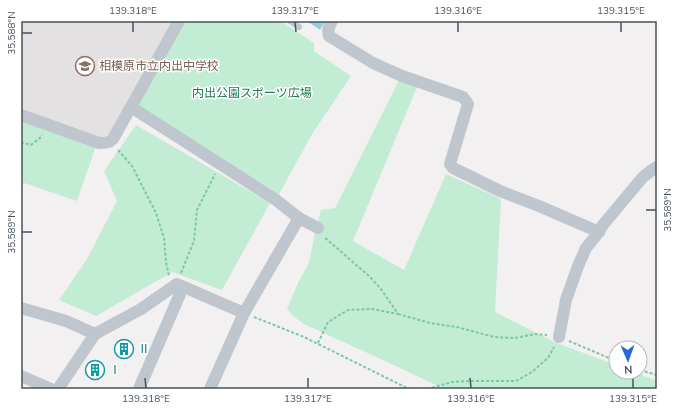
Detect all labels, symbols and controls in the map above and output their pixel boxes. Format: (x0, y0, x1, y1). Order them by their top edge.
text: 139.318°E (109, 4, 157, 18)
text: 139.317°E (271, 4, 319, 18)
text: 139.316°E (434, 4, 482, 18)
text: 139.315°E (597, 4, 645, 18)
text: 35.588°N (5, 11, 19, 55)
school or university icon: 相模原市立内出中学校 (74, 55, 96, 77)
place label: 相模原市立内出中学校 (99, 58, 219, 74)
park label: 内出公園スポーツ広場 (192, 85, 312, 101)
text: 35.589°N (661, 188, 675, 232)
text: 35.589°N (5, 210, 19, 254)
building icon: Ⅱ (113, 338, 135, 360)
north arrow (608, 340, 648, 380)
place label: Ⅱ (138, 341, 150, 357)
building icon: Ⅰ (84, 359, 106, 381)
place label: Ⅰ (109, 362, 121, 378)
text: N (624, 362, 633, 377)
text: 139.318°E (122, 392, 170, 406)
text: 139.317°E (284, 392, 332, 406)
text: 139.316°E (447, 392, 495, 406)
text: 139.315°E (609, 392, 657, 406)

